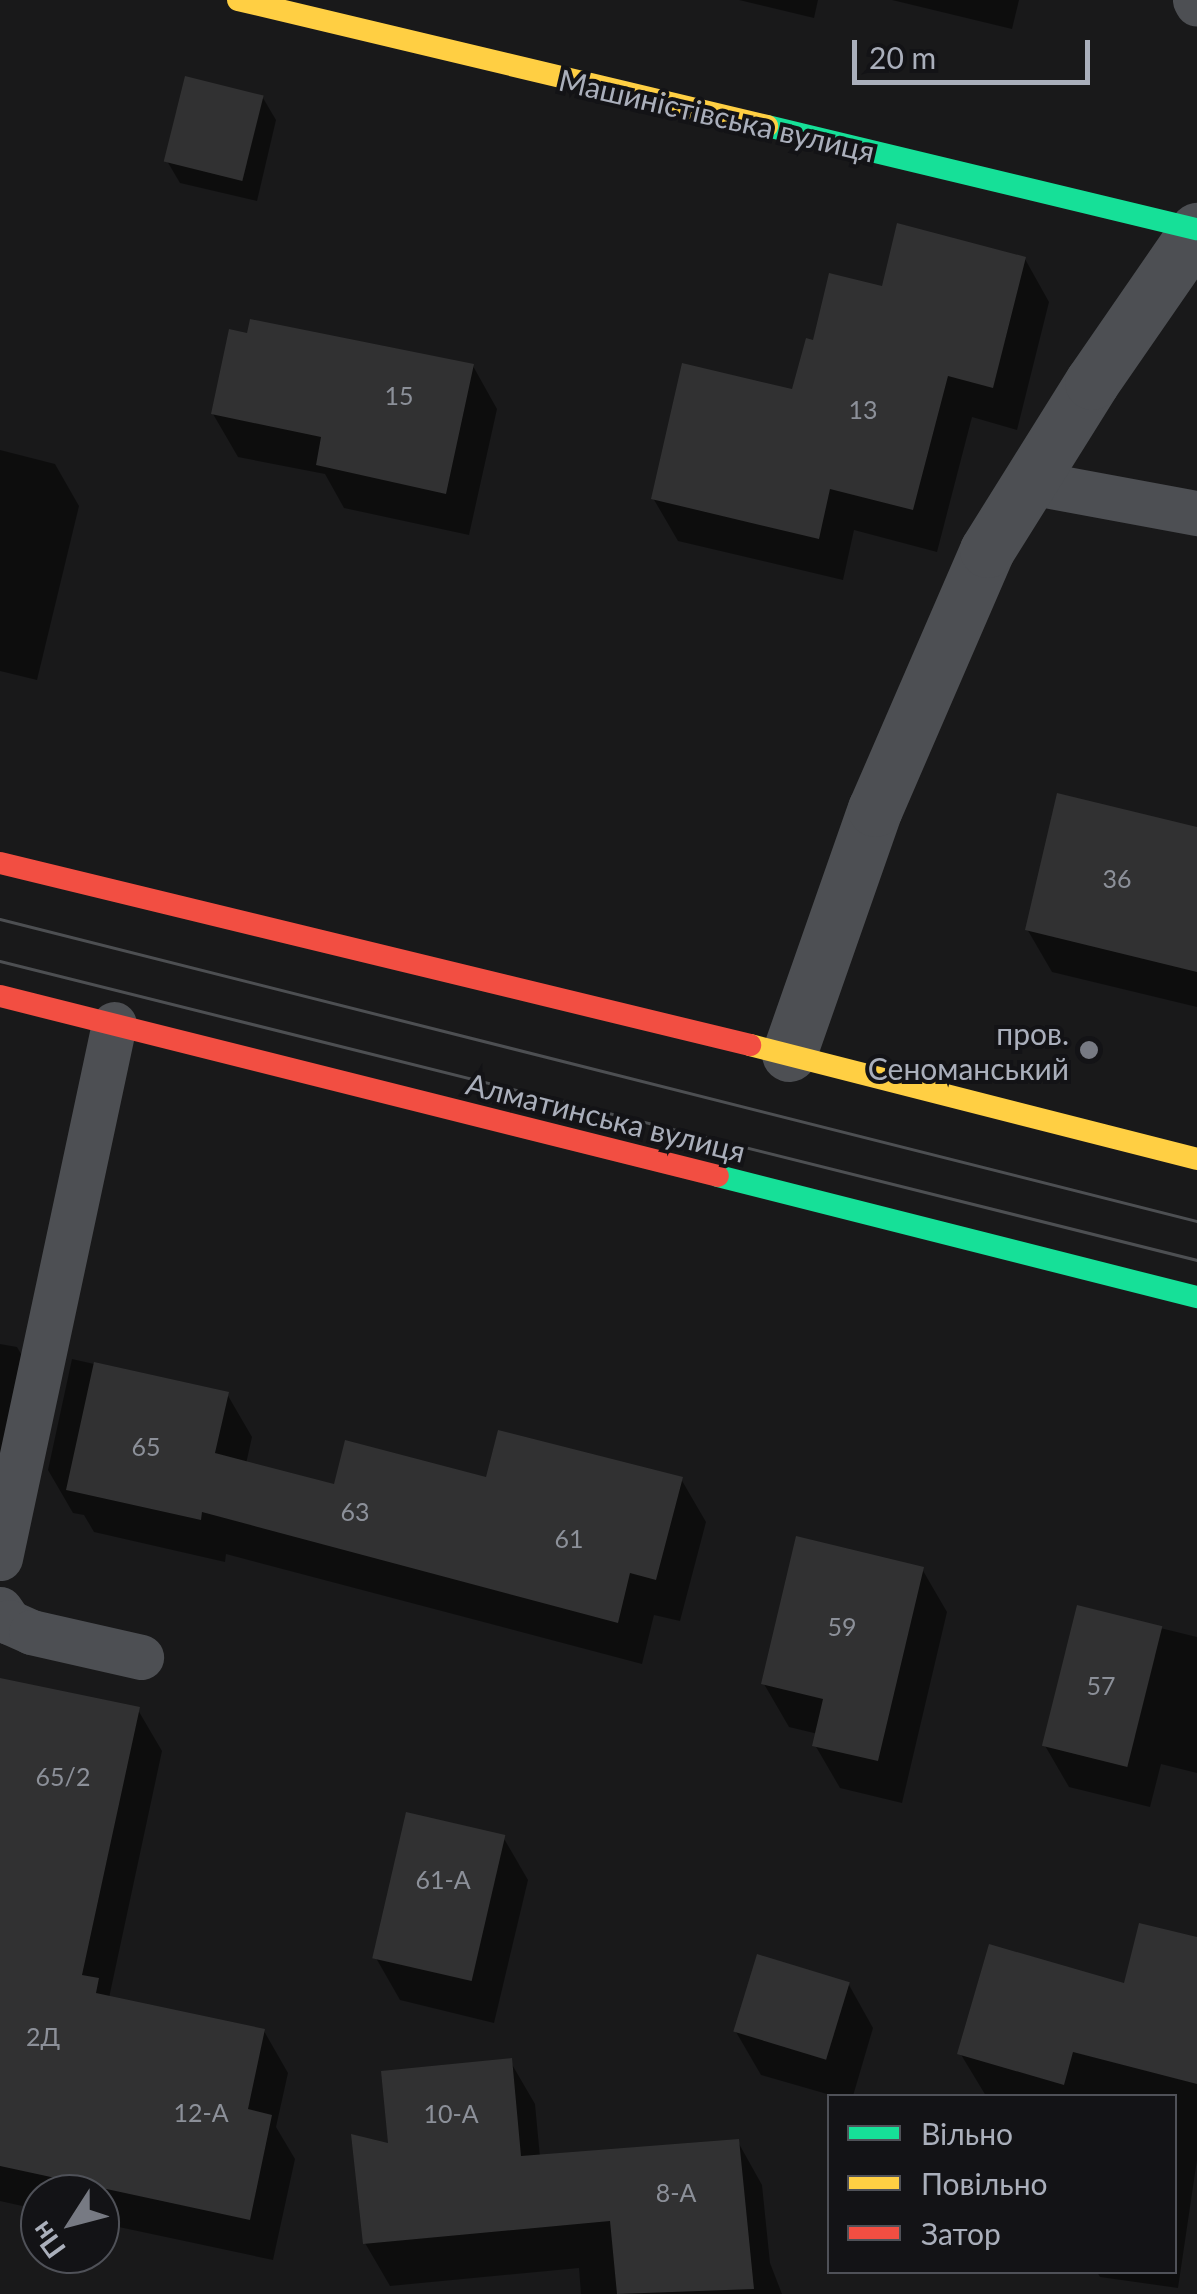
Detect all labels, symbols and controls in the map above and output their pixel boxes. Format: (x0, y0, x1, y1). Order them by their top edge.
scale bar (857, 20, 1094, 82)
text: 20 m (869, 39, 936, 75)
street label: Машиністівська вулиця (556, 61, 878, 169)
house number: 15 (385, 380, 413, 410)
house number: 13 (849, 394, 877, 424)
house number: 36 (1103, 863, 1131, 893)
place label: пров. Сеноманський (868, 1015, 1069, 1086)
marker: пров. Сеноманський (1078, 1039, 1100, 1061)
street label: Алматинська вулиця (463, 1065, 749, 1169)
house number: 65 (132, 1431, 160, 1461)
house number: 63 (341, 1496, 369, 1526)
house number: 61 (555, 1523, 583, 1553)
house number: 59 (828, 1611, 856, 1641)
house number: 57 (1087, 1670, 1115, 1700)
house number: 65/2 (36, 1761, 90, 1791)
house number: 61-А (415, 1864, 471, 1894)
house number: 2Д (26, 2021, 60, 2051)
legend (827, 2094, 1177, 2274)
house number: 12-А (173, 2097, 229, 2127)
house number: 10-А (423, 2098, 479, 2128)
text: Вільно (921, 2115, 1013, 2151)
text: Повільно (921, 2165, 1048, 2201)
north arrow (20, 2174, 120, 2274)
house number: 8-А (656, 2177, 696, 2207)
text: Затор (921, 2215, 1001, 2251)
text: Пн (23, 2216, 72, 2265)

